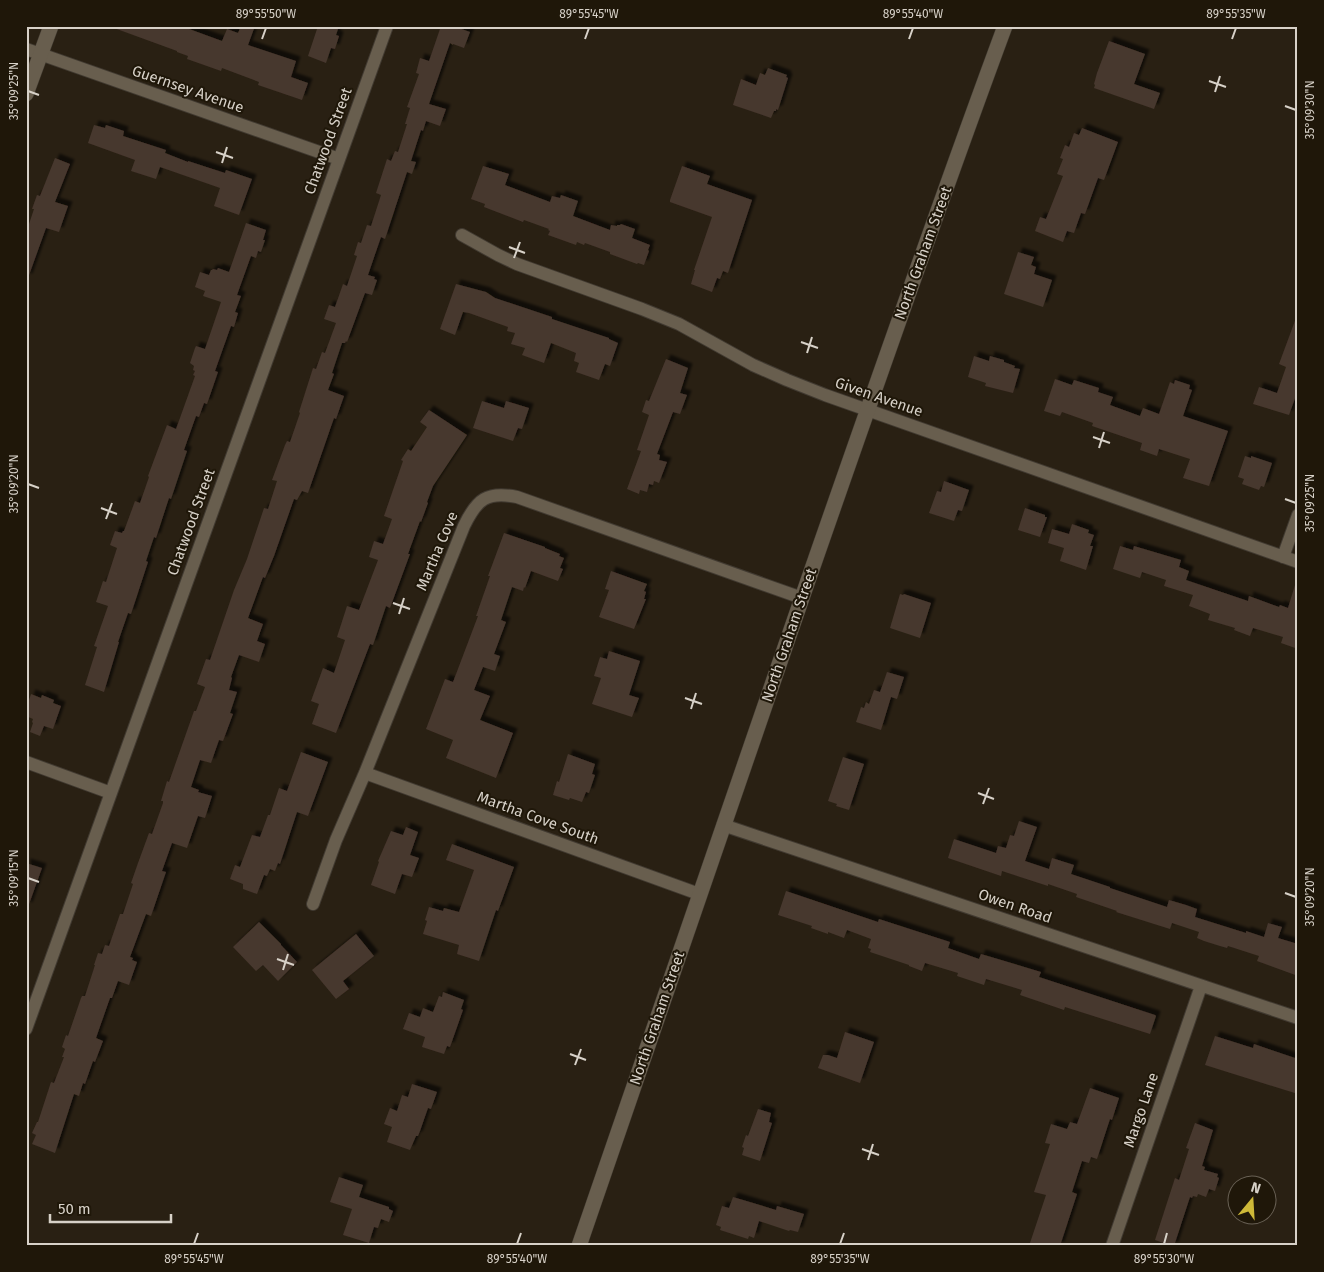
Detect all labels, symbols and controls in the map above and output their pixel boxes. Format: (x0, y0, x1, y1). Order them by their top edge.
text: 89°55'50"W (236, 7, 296, 21)
text: 89°55'45"W (559, 7, 619, 21)
text: 89°55'40"W (883, 7, 943, 21)
text: 89°55'35"W (1206, 7, 1266, 21)
street label: Guernsey Avenue (130, 61, 246, 117)
text: 35°09'25"N (7, 62, 21, 120)
text: 35°09'30"N (1303, 80, 1317, 140)
street label: Chatwood Street (300, 85, 356, 197)
street label: North Graham Street (891, 183, 956, 322)
street label: Given Avenue (833, 374, 925, 420)
text: 35°09'20"N (7, 454, 21, 514)
street label: Chatwood Street (163, 466, 219, 578)
text: 35°09'25"N (1303, 474, 1317, 532)
street label: Martha Cove (412, 509, 462, 593)
street label: North Graham Street (758, 565, 821, 704)
street label: Martha Cove South (475, 788, 601, 848)
text: 35°09'15"N (7, 849, 21, 907)
text: 35°09'20"N (1303, 867, 1317, 927)
street label: Owen Road (976, 885, 1054, 927)
street label: North Graham Street (626, 948, 689, 1087)
street label: Margo Lane (1120, 1070, 1162, 1150)
north arrow (1226, 1174, 1276, 1224)
text: N (1249, 1179, 1263, 1198)
scale bar (50, 1192, 171, 1224)
text: 50 m (58, 1200, 91, 1218)
text: 89°55'45"W (164, 1252, 224, 1266)
text: 89°55'40"W (487, 1252, 547, 1266)
text: 89°55'35"W (810, 1252, 870, 1266)
text: 89°55'30"W (1134, 1252, 1194, 1266)

